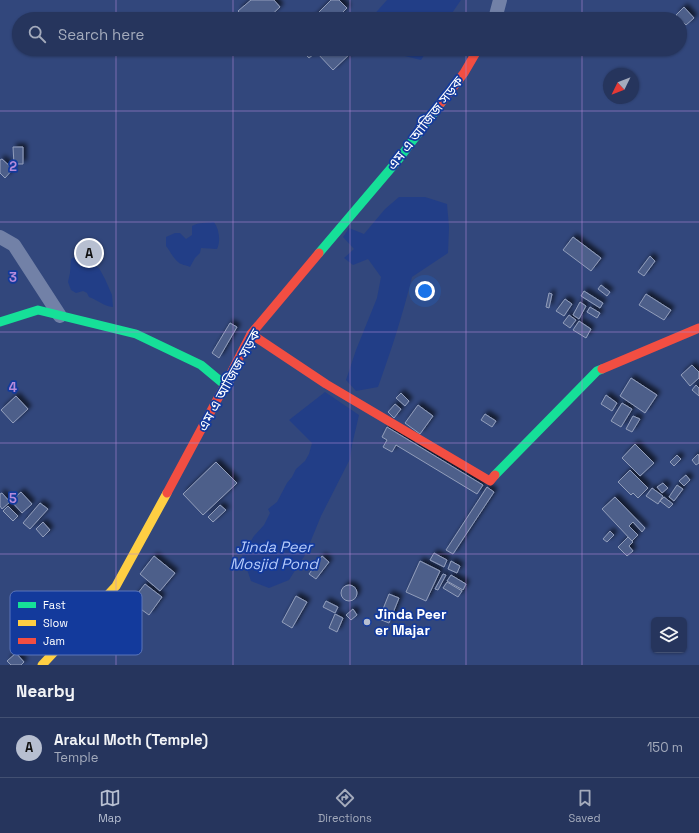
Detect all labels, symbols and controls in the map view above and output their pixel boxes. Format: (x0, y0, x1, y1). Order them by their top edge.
search box (12, 12, 687, 56)
icon: search (26, 23, 48, 45)
text: Search here (58, 25, 144, 44)
north arrow (603, 68, 639, 104)
street label: এম এ আজিজ সড়ক (383, 72, 468, 173)
text: 2 (9, 158, 17, 175)
pin: A (76, 238, 102, 268)
text: 3 (9, 269, 17, 286)
your location (415, 281, 435, 301)
street label: এম এ আজিজ সড়ক (194, 325, 265, 434)
text: 4 (9, 379, 17, 396)
text: 5 (9, 490, 17, 507)
water label: Jinda Peer Mosjid Pond (230, 537, 320, 573)
legend (10, 591, 142, 655)
text: Fast (43, 598, 66, 612)
place label: Jinda Peer er Majar (375, 605, 447, 639)
text: Slow (43, 616, 68, 630)
marker: Jinda Peer er Majar (362, 617, 372, 627)
map controls (651, 617, 687, 653)
button: layers (651, 617, 687, 653)
text: Jam (43, 634, 65, 648)
text: Nearby (16, 680, 75, 702)
text: Arakul Moth (Temple) (54, 730, 208, 749)
text: A (25, 739, 33, 756)
text: 150 m (647, 739, 683, 756)
text: Temple (54, 749, 98, 766)
tab: Map (98, 787, 121, 825)
tab: Directions (318, 787, 372, 825)
tab: Saved (569, 787, 601, 825)

